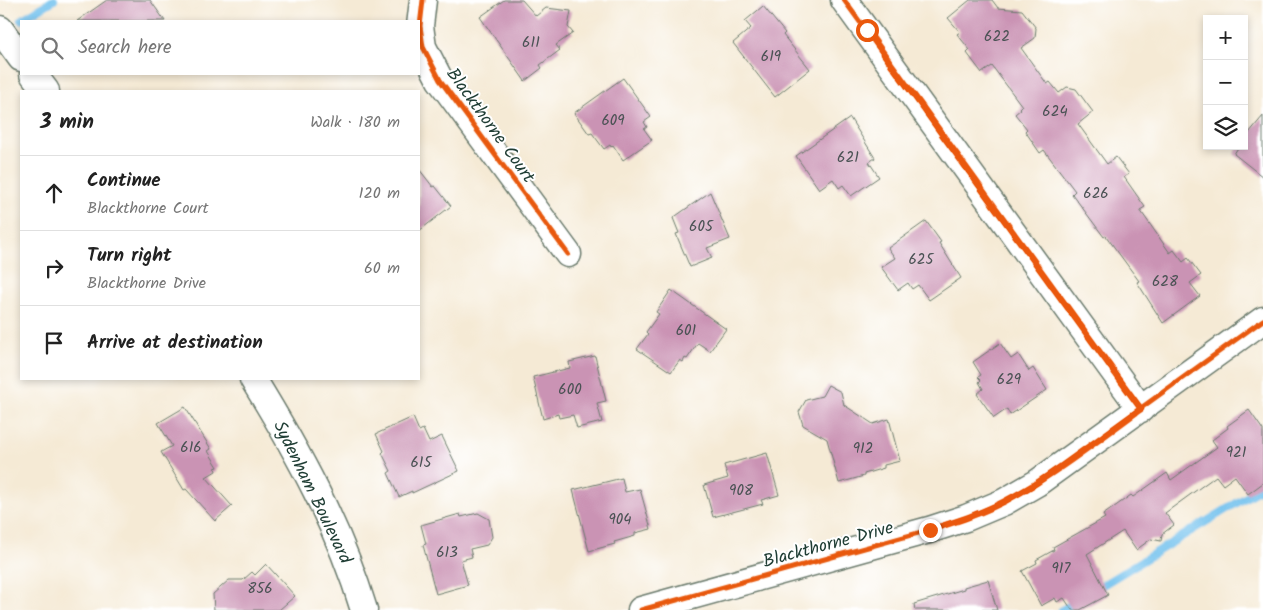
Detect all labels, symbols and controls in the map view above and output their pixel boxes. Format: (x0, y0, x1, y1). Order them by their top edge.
map controls (1203, 15, 1248, 150)
button: + (1203, 15, 1248, 60)
route start (856, 19, 879, 42)
search box (20, 20, 420, 75)
house number: 622 (984, 25, 1010, 49)
house number: 611 (522, 31, 540, 55)
text: Search here (78, 33, 172, 63)
icon: search (38, 34, 66, 62)
house number: 619 (761, 45, 782, 69)
button: − (1203, 60, 1248, 105)
street label: Blackthorne Court (438, 62, 542, 191)
house number: 624 (1042, 100, 1068, 124)
button: layers (1203, 105, 1248, 150)
text: 3 min (40, 106, 94, 139)
house number: 609 (601, 109, 625, 133)
text: Walk · 180 m (310, 110, 400, 135)
house number: 621 (837, 146, 859, 170)
text: Continue (87, 166, 160, 196)
icon: ahead (40, 179, 68, 207)
text: 120 m (359, 181, 400, 206)
house number: 626 (1083, 182, 1109, 206)
text: Blackthorne Court (87, 196, 209, 221)
house number: 605 (689, 215, 714, 239)
text: Turn right (87, 241, 172, 271)
house number: 625 (908, 248, 934, 272)
icon: right (40, 254, 68, 282)
text: 60 m (364, 256, 400, 281)
house number: 628 (1152, 270, 1179, 294)
text: Blackthorne Drive (87, 271, 206, 296)
house number: 601 (676, 319, 697, 343)
text: Arrive at destination (87, 328, 263, 358)
icon: arrive (40, 329, 68, 357)
house number: 629 (997, 368, 1022, 392)
house number: 600 (558, 378, 582, 402)
street label: Sydenham Boulevard (264, 416, 359, 570)
house number: 616 (180, 436, 202, 460)
house number: 912 (853, 437, 873, 461)
house number: 921 (1226, 441, 1247, 465)
house number: 615 (410, 451, 432, 475)
house number: 908 (729, 479, 754, 503)
house number: 904 (608, 508, 632, 532)
street label: Blackthorne Drive (760, 514, 897, 577)
route end (919, 519, 942, 542)
house number: 613 (436, 541, 458, 565)
house number: 917 (1052, 557, 1072, 581)
house number: 856 (247, 577, 273, 601)

